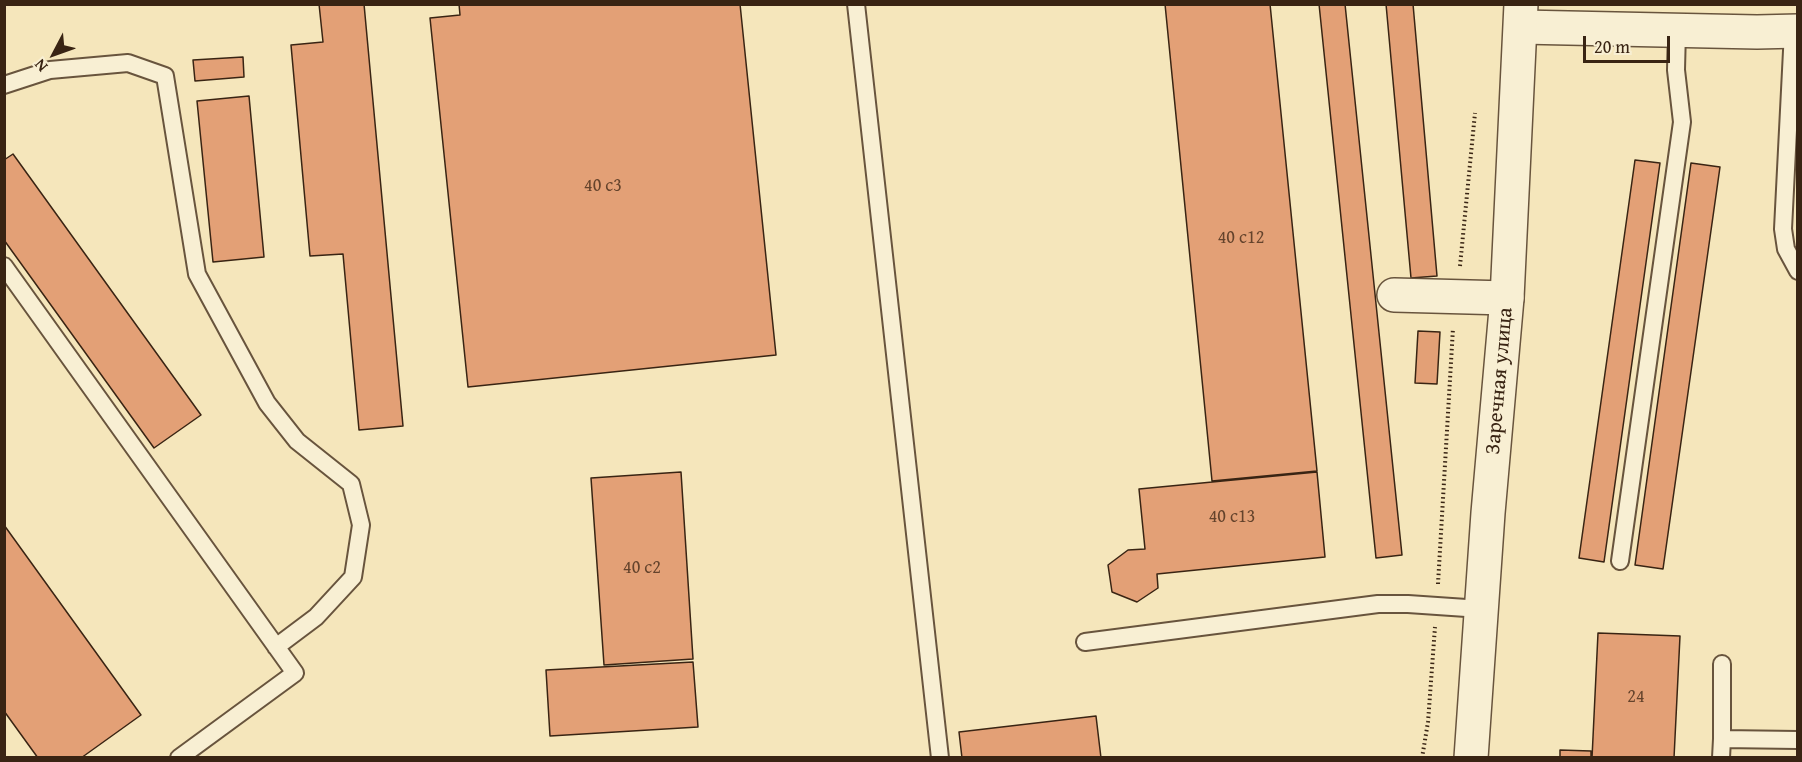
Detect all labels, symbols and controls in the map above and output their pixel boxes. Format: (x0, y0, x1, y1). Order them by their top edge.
north arrow (24, 24, 84, 84)
scale bar (1586, 24, 1673, 62)
text: 20 m (1594, 33, 1630, 60)
text: N (28, 54, 53, 78)
house number: 40 с3 (584, 175, 622, 197)
house number: 40 с12 (1218, 227, 1264, 249)
street label: Заречная улица (1481, 306, 1519, 456)
house number: 40 с13 (1209, 506, 1255, 528)
house number: 40 с2 (623, 557, 661, 579)
house number: 24 (1627, 686, 1645, 708)

